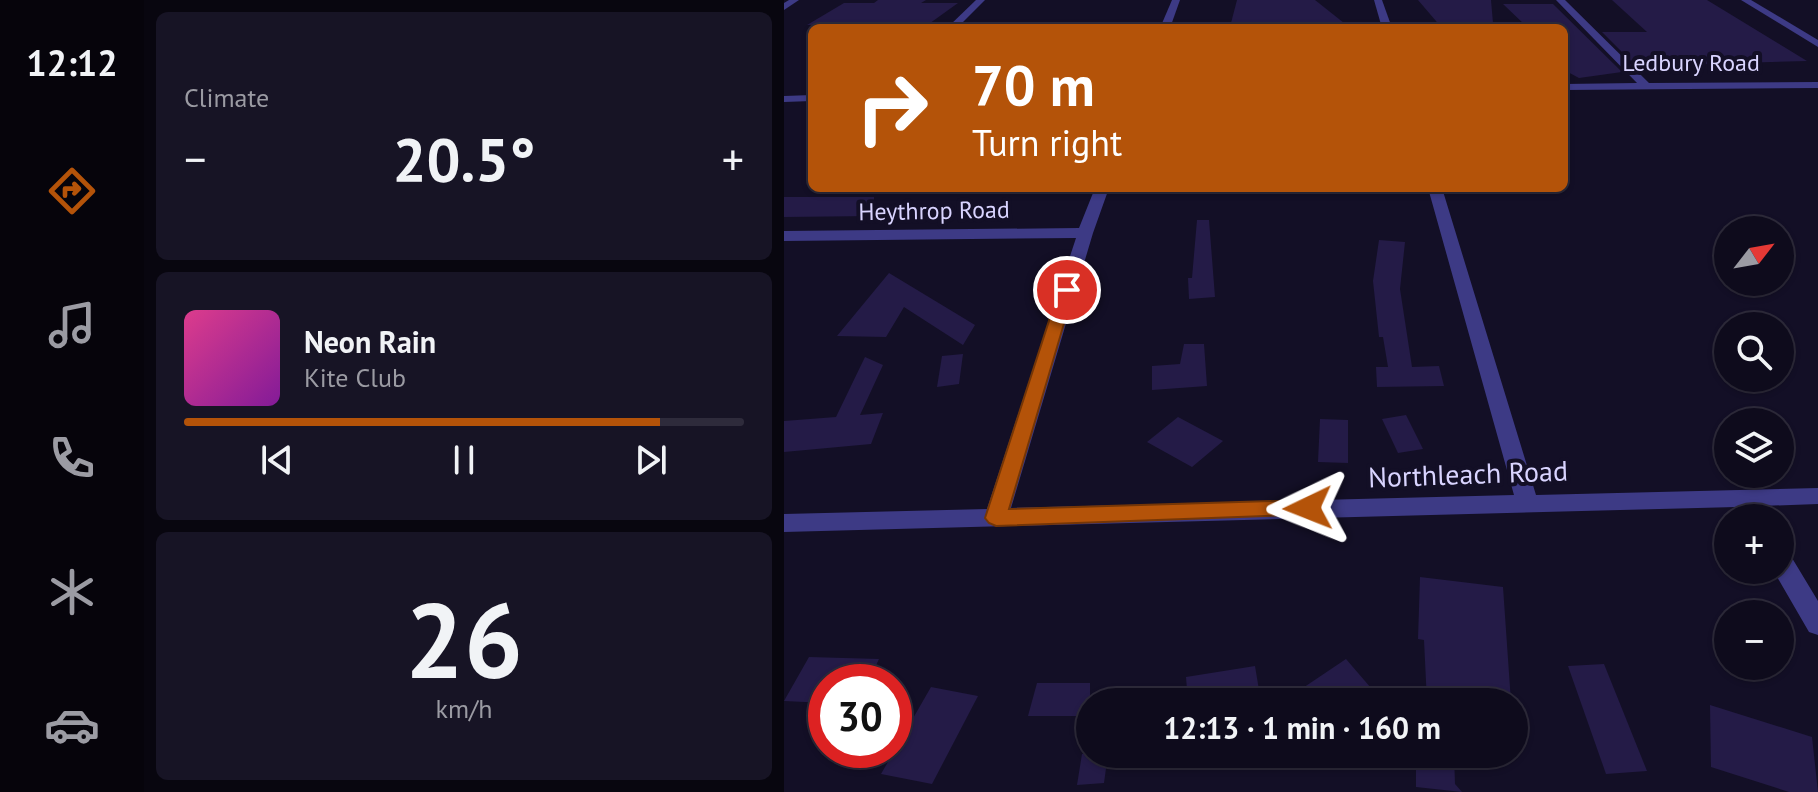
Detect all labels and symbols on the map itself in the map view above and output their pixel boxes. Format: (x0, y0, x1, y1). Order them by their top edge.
street label: Ledbury Road (1622, 47, 1760, 78)
street label: Heythrop Road (858, 194, 1010, 227)
north arrow (1714, 216, 1794, 296)
pin (1033, 256, 1101, 324)
street label: Northleach Road (1367, 452, 1569, 495)
position arrow (1266, 466, 1350, 550)
speed limit sign: 30 (808, 664, 912, 768)

